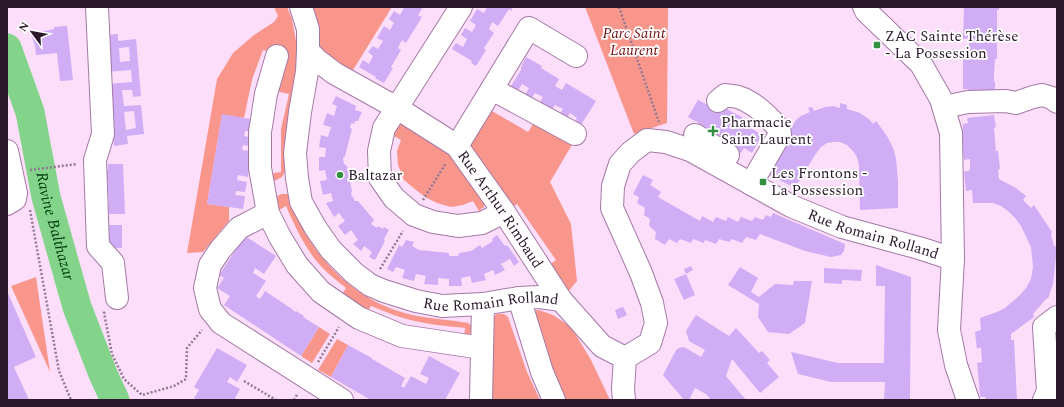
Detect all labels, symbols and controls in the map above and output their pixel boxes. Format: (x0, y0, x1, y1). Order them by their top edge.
north arrow (12, 12, 52, 52)
text: N (14, 19, 34, 35)
park label: Parc Saint Laurent (603, 22, 666, 62)
place label: ZAC Sainte Thérèse - La Possession (885, 25, 1019, 65)
marker: ZAC Sainte Thérèse - La Possession (872, 40, 882, 50)
place label: Pharmacie Saint Laurent (721, 111, 812, 151)
marker: Pharmacie Saint Laurent (708, 126, 718, 136)
street label: Rue Arthur Rimbaud (452, 145, 549, 273)
place label: Les Frontons - La Possession (771, 162, 868, 202)
place label: Baltazar (348, 164, 403, 187)
water label: Ravine Balthazar (30, 170, 81, 284)
marker: Baltazar (335, 170, 345, 180)
marker: Les Frontons - La Possession (758, 177, 768, 187)
street label: Rue Romain Rolland (804, 203, 942, 265)
street label: Rue Romain Rolland (421, 285, 560, 318)

